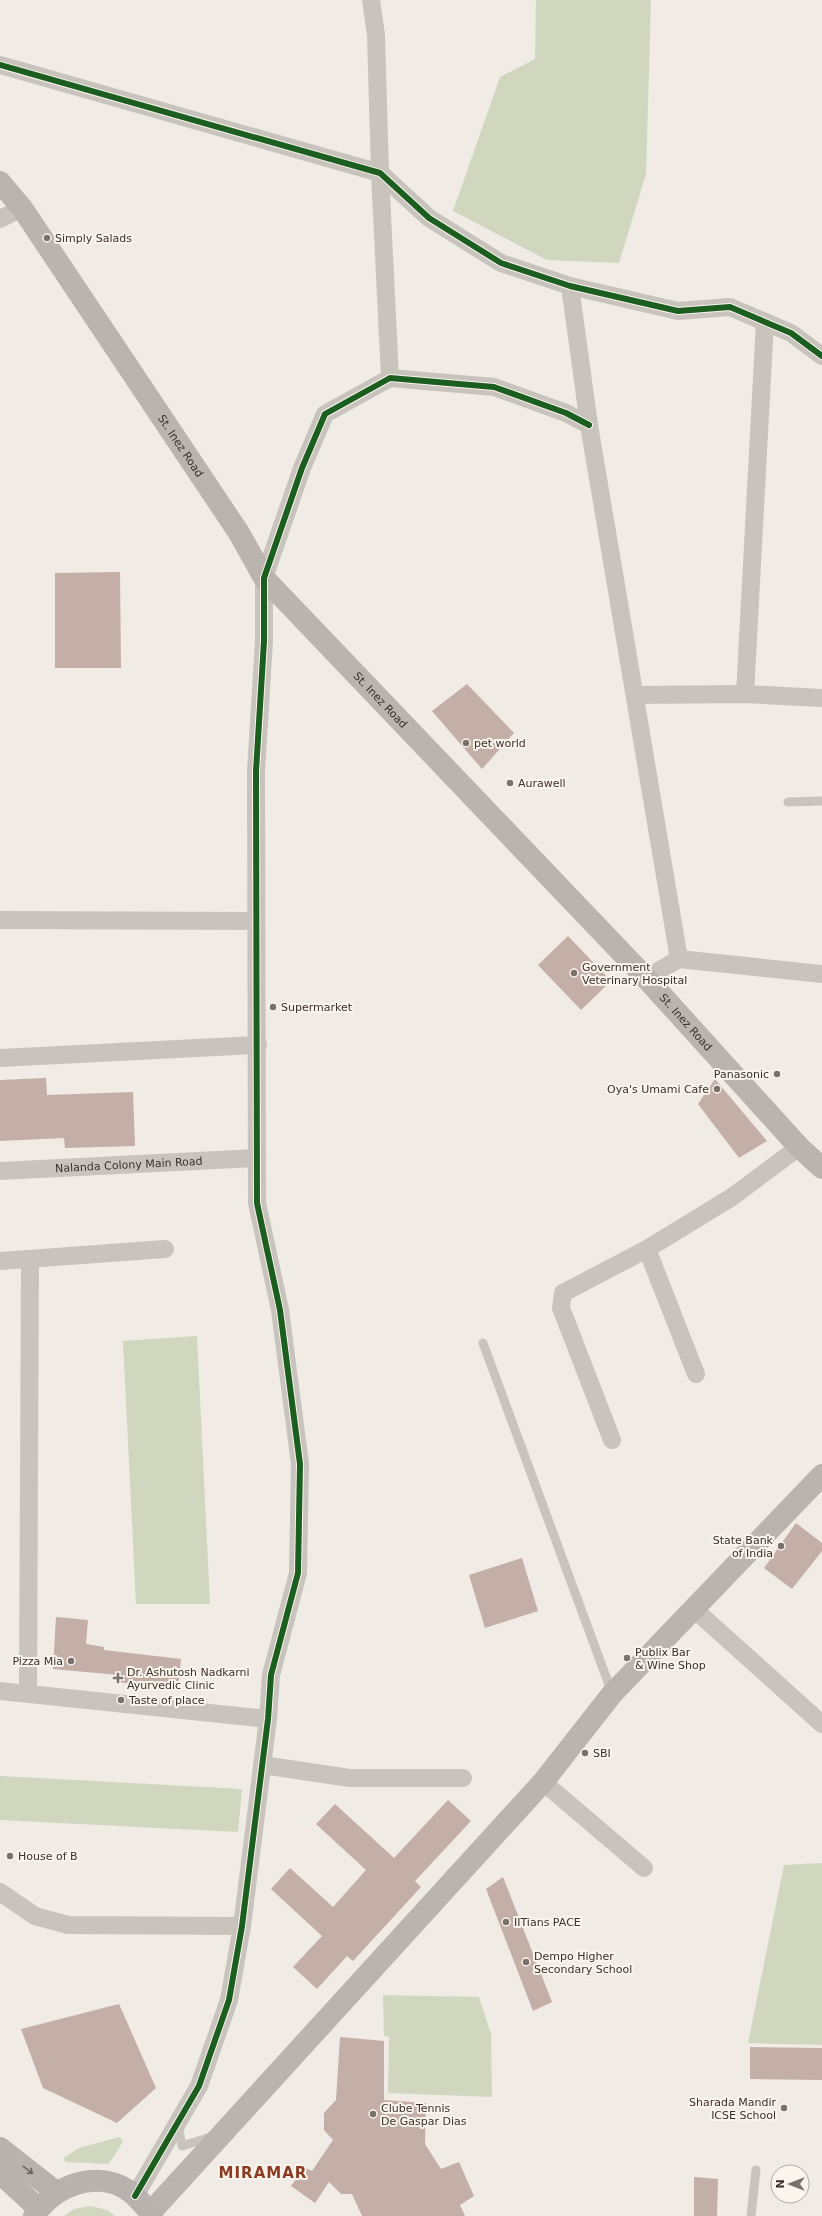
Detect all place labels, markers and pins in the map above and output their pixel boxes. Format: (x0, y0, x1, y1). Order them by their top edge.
place label: Simply Salads (55, 232, 132, 245)
marker: Simply Salads (42, 233, 52, 243)
place label: pet world (474, 737, 526, 750)
marker: pet world (461, 738, 471, 748)
place label: Aurawell (518, 777, 566, 790)
marker: Aurawell (505, 778, 515, 788)
place label: Government Veterinary Hospital (582, 961, 687, 987)
marker: Government Veterinary Hospital (569, 968, 579, 978)
place label: Supermarket (281, 1001, 353, 1014)
marker: Supermarket (268, 1002, 278, 1012)
place label: Panasonic (714, 1068, 769, 1081)
marker: Panasonic (772, 1069, 782, 1079)
place label: Oya's Umami Cafe (607, 1083, 709, 1096)
marker: Oya's Umami Cafe (712, 1084, 722, 1094)
place label: State Bank of India (713, 1534, 774, 1560)
marker: State Bank of India (776, 1541, 786, 1551)
place label: Publix Bar & Wine Shop (635, 1646, 706, 1672)
marker: Publix Bar & Wine Shop (622, 1653, 632, 1663)
place label: Pizza Mia (12, 1655, 63, 1668)
marker: Pizza Mia (66, 1656, 76, 1666)
place label: Dr. Ashutosh Nadkarni Ayurvedic Clinic (127, 1666, 250, 1692)
marker: Dr. Ashutosh Nadkarni Ayurvedic Clinic (112, 1672, 124, 1684)
place label: Taste of place (128, 1694, 205, 1707)
marker: Taste of place (116, 1695, 126, 1705)
place label: SBI (593, 1747, 611, 1760)
marker: SBI (580, 1748, 590, 1758)
place label: House of B (18, 1850, 78, 1863)
marker: House of B (5, 1851, 15, 1861)
place label: IITians PACE (514, 1916, 581, 1929)
marker: IITians PACE (501, 1917, 511, 1927)
place label: Dempo Higher Secondary School (534, 1950, 632, 1976)
marker: Dempo Higher Secondary School (521, 1957, 531, 1967)
place label: Sharada Mandir ICSE School (689, 2096, 776, 2122)
place label: Clube Tennis De Gaspar Dias (381, 2102, 467, 2128)
marker: Sharada Mandir ICSE School (779, 2103, 789, 2113)
marker: Clube Tennis De Gaspar Dias (368, 2109, 378, 2119)

